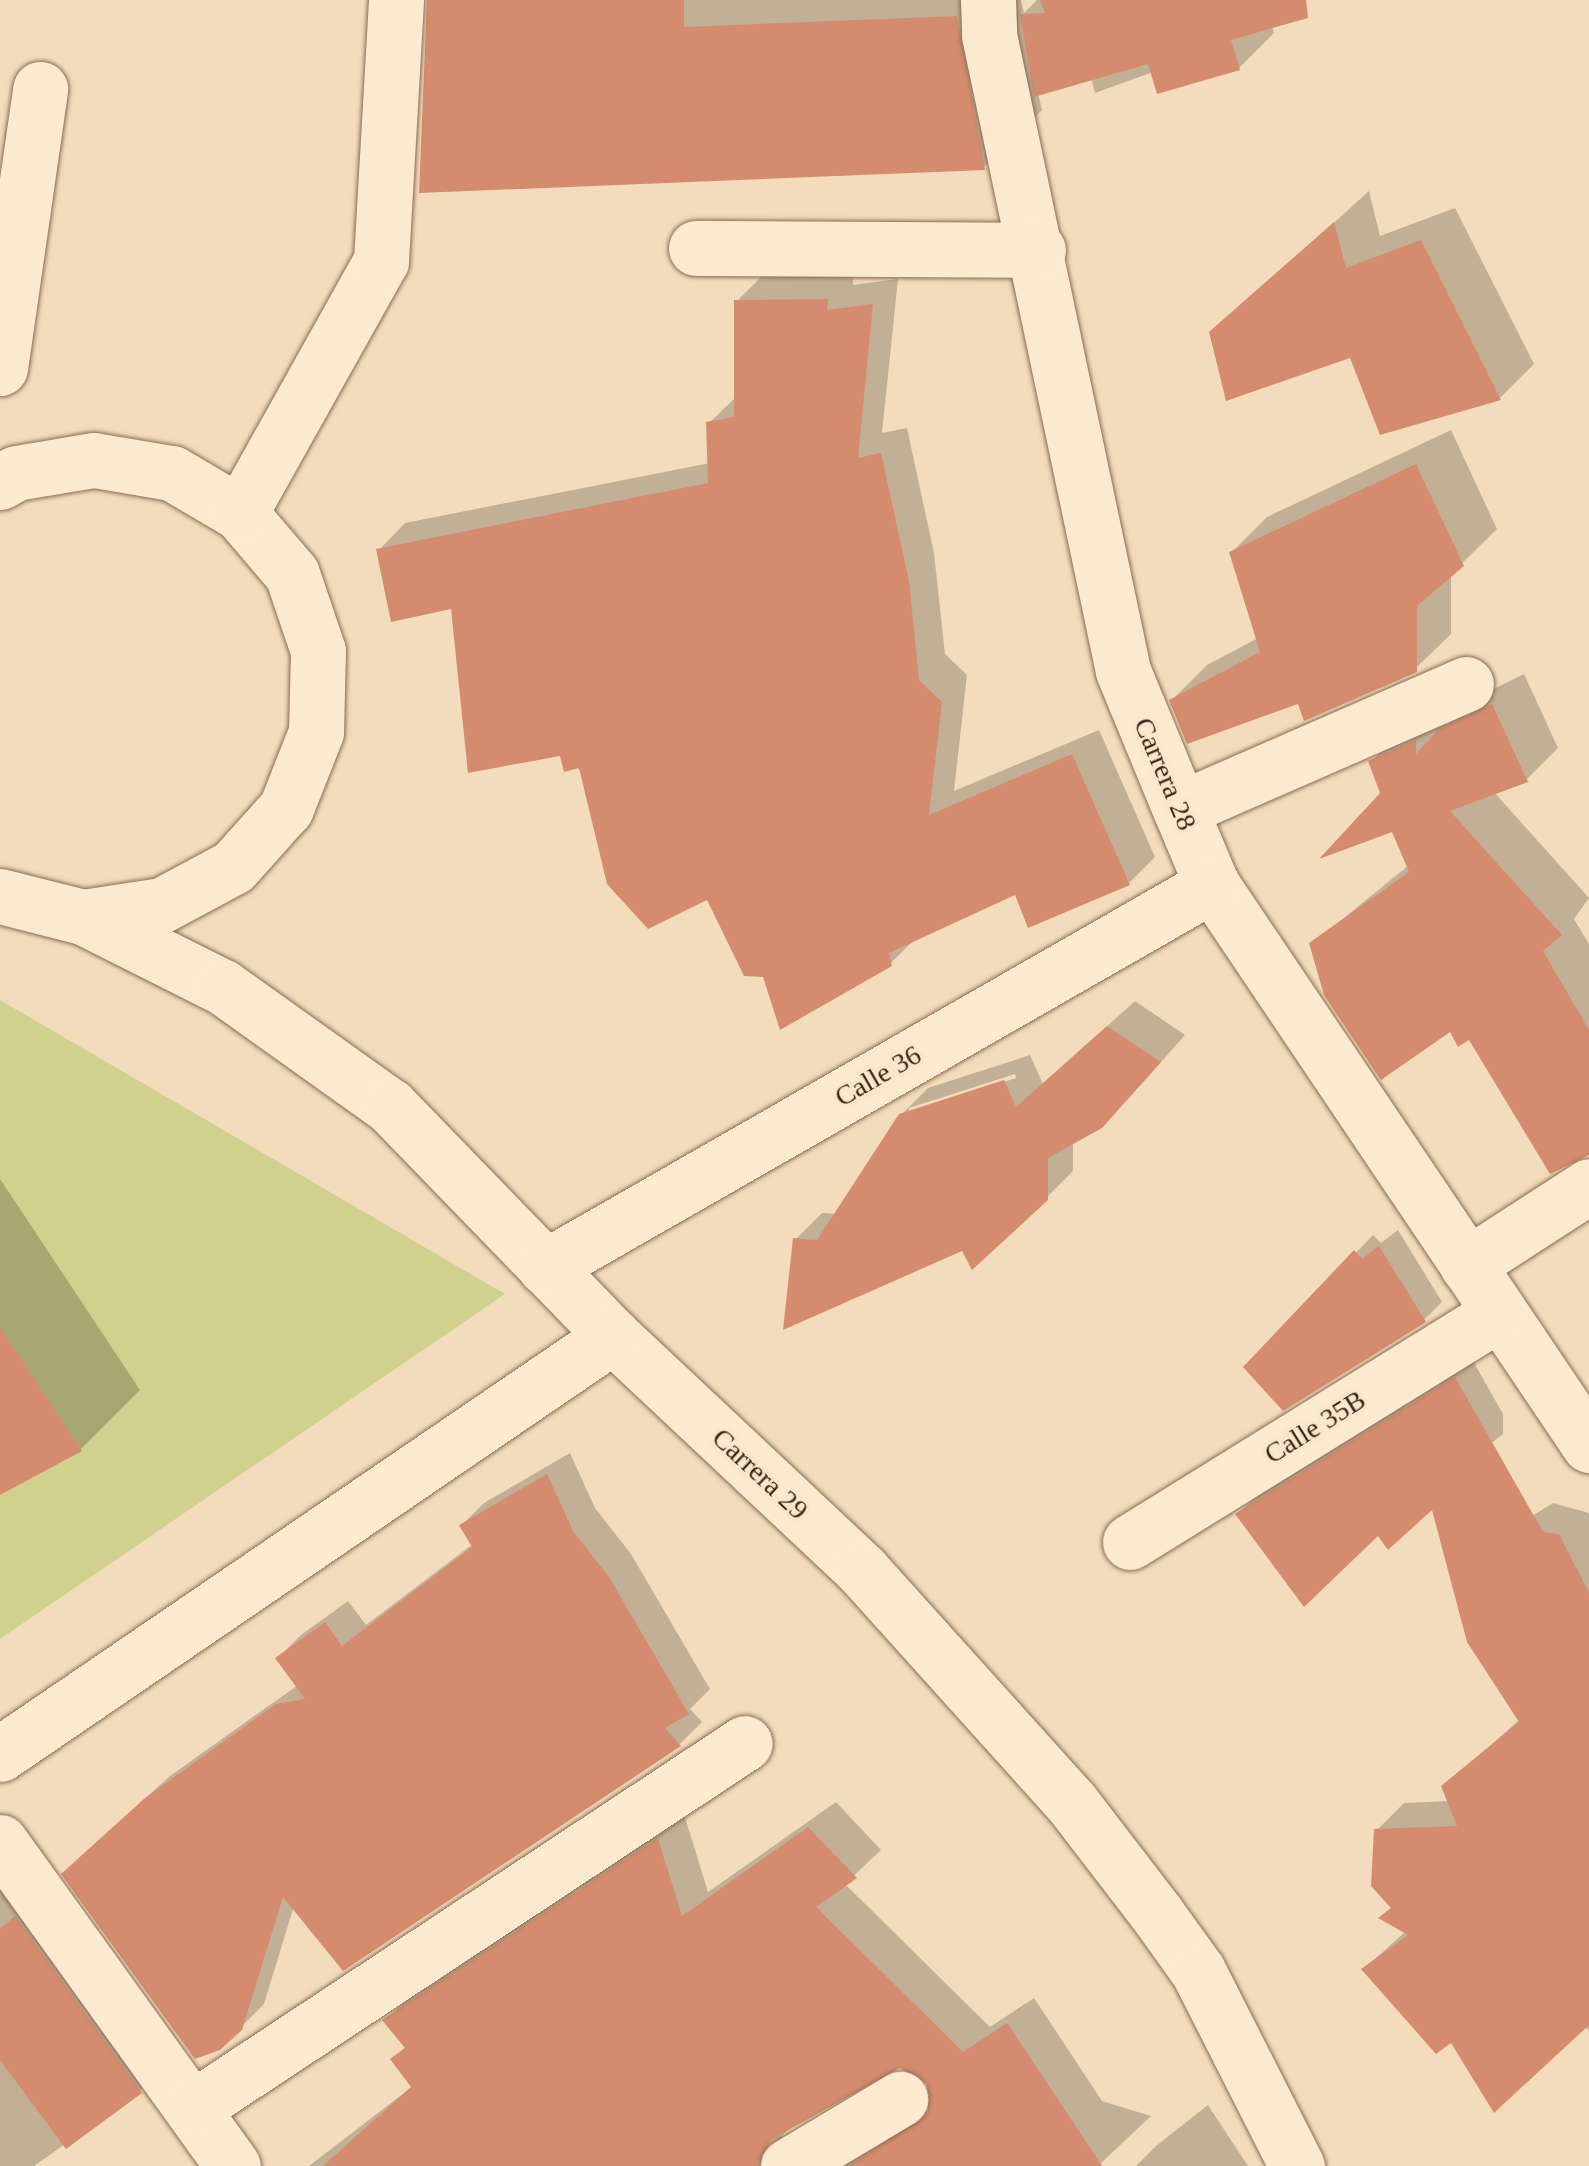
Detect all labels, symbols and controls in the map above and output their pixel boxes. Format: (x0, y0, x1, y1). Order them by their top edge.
street label: Carrera 28 (1126, 713, 1204, 835)
street label: Calle 36 (829, 1038, 927, 1114)
street label: Calle 35B (1258, 1383, 1372, 1471)
street label: Carrera 29 (705, 1421, 815, 1527)

